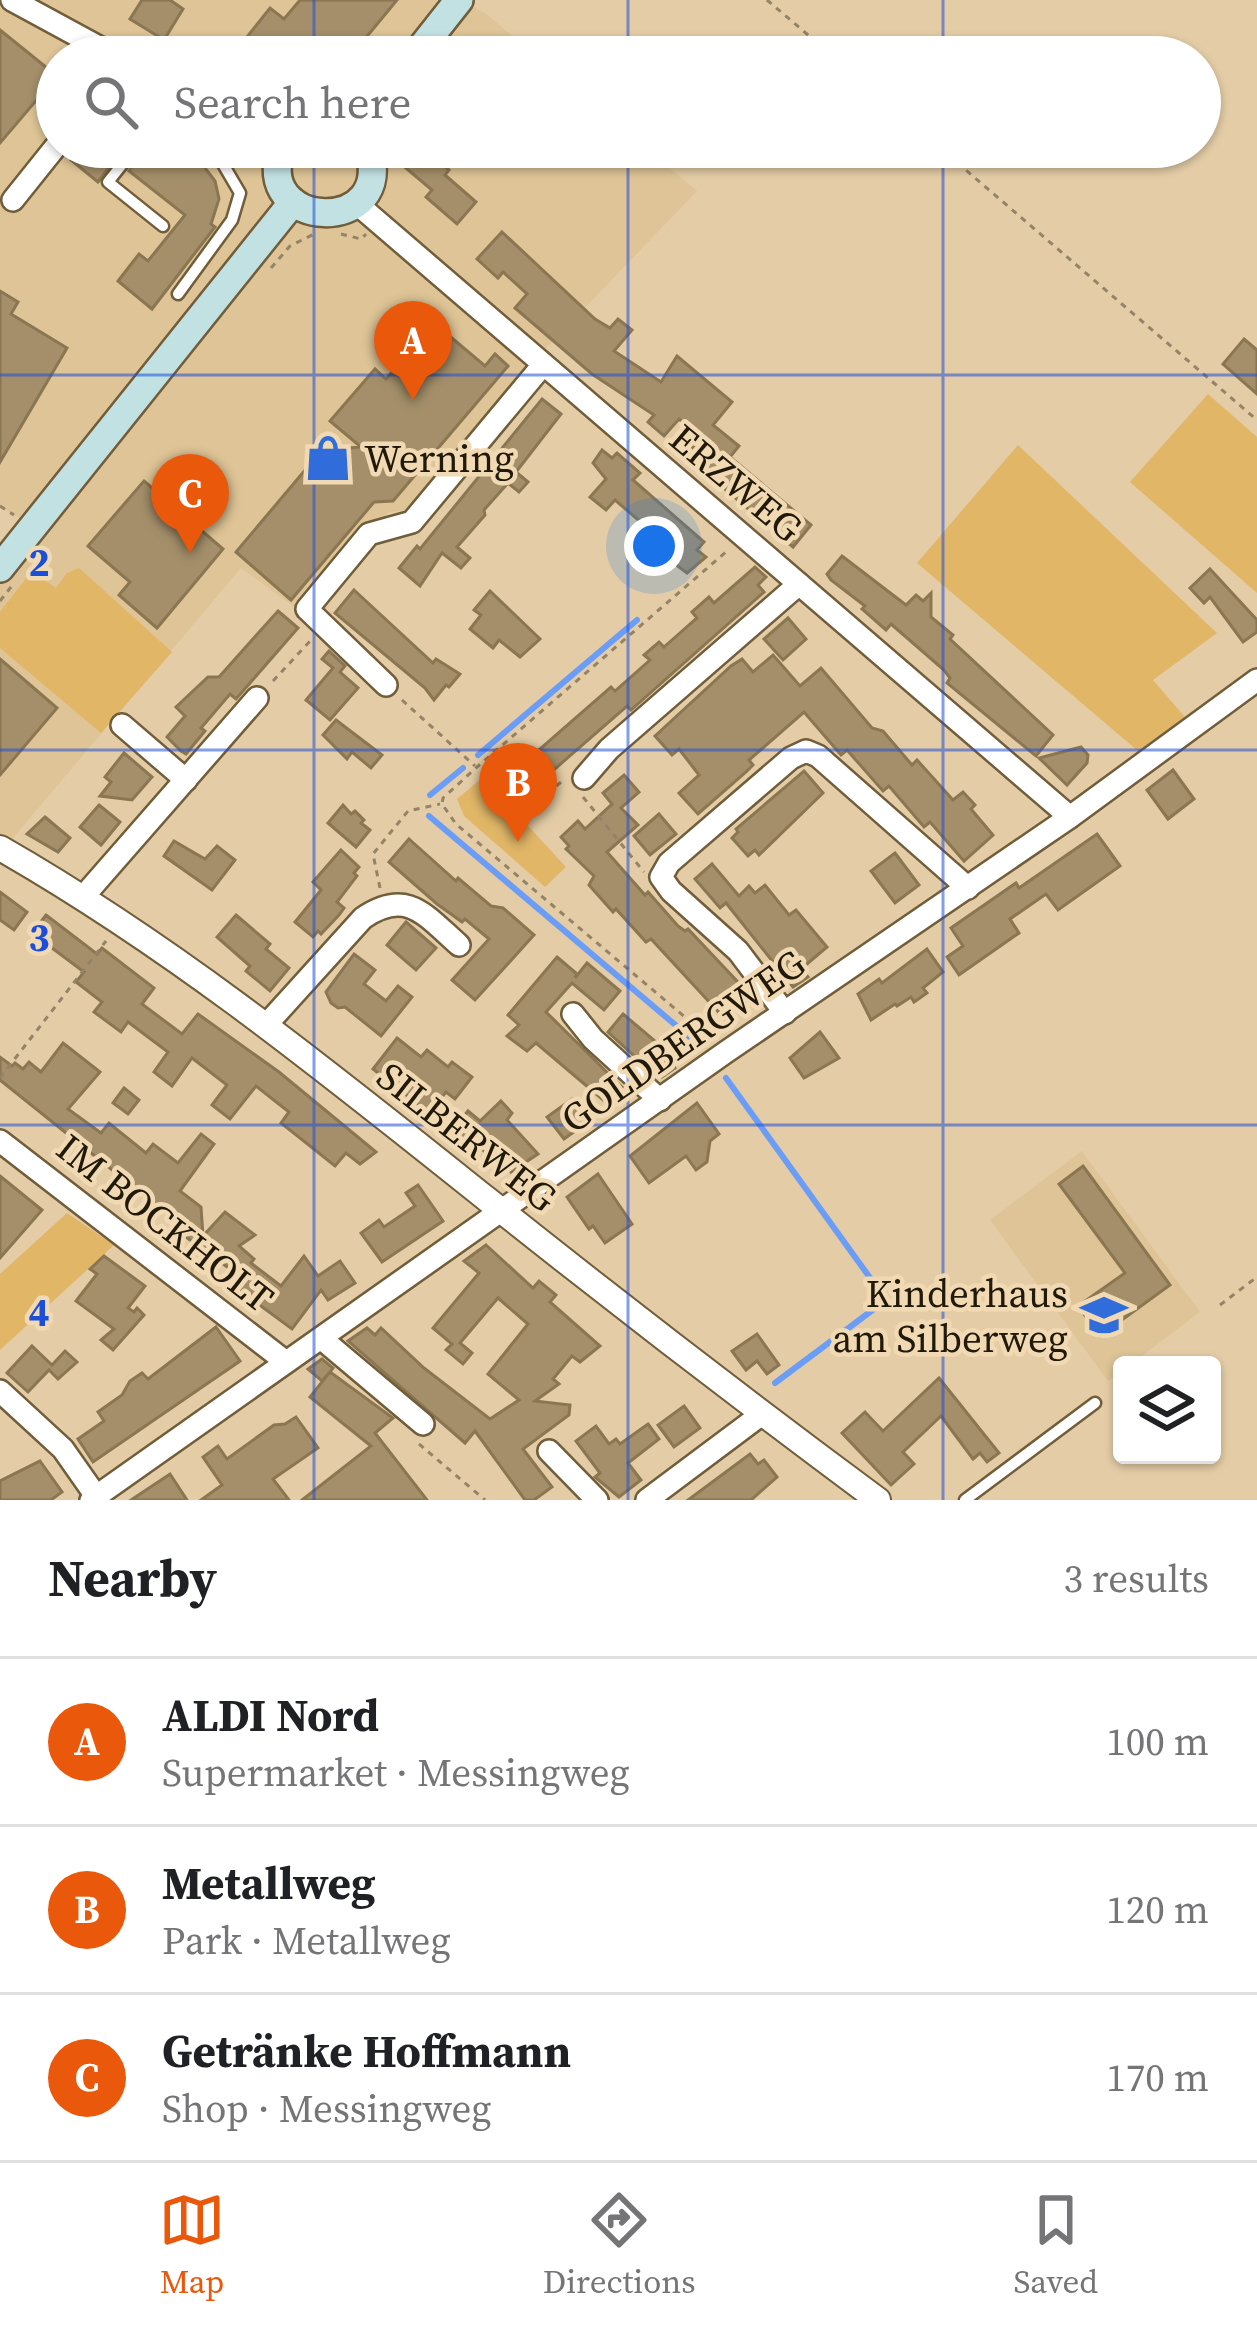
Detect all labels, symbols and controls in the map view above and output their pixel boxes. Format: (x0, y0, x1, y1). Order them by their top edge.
search box (36, 36, 1221, 168)
icon: search (78, 69, 144, 135)
text: Search here (174, 71, 411, 133)
pin: A (374, 301, 452, 400)
street label: ERZWEG (658, 412, 814, 554)
place label: Werning (364, 432, 514, 485)
shop icon: Werning (303, 433, 353, 483)
pin: C (151, 454, 229, 553)
your location (624, 516, 684, 576)
text: 2 (28, 536, 50, 589)
pin: B (479, 743, 557, 842)
text: 3 (28, 911, 50, 964)
street label: GOLDBERGWEG (550, 937, 816, 1145)
street label: SILBERWEG (366, 1050, 568, 1224)
street label: IM BOCKHOLT (46, 1122, 284, 1324)
place label: Kinderhaus am Silberweg (833, 1267, 1068, 1365)
text: 4 (28, 1286, 50, 1339)
school or university icon: Kinderhaus am Silberweg (1079, 1290, 1129, 1340)
map controls (1113, 1356, 1221, 1464)
button: layers (1113, 1356, 1221, 1464)
text: Nearby (48, 1543, 217, 1613)
text: 3 results (1064, 1552, 1209, 1605)
text: ALDI Nord (162, 1684, 379, 1746)
text: A (74, 1715, 100, 1768)
text: 100 m (1106, 1715, 1209, 1768)
text: Supermarket · Messingweg (162, 1746, 630, 1799)
text: Metallweg (162, 1852, 375, 1914)
text: B (74, 1883, 100, 1936)
text: 120 m (1106, 1883, 1209, 1936)
text: Park · Metallweg (162, 1914, 451, 1967)
text: Getränke Hoffmann (162, 2020, 571, 2082)
text: C (75, 2051, 99, 2104)
text: 170 m (1106, 2051, 1209, 2104)
text: Shop · Messingweg (162, 2082, 492, 2135)
tab: Map (159, 2187, 225, 2304)
tab: Directions (543, 2187, 696, 2304)
tab: Saved (1013, 2187, 1098, 2304)

